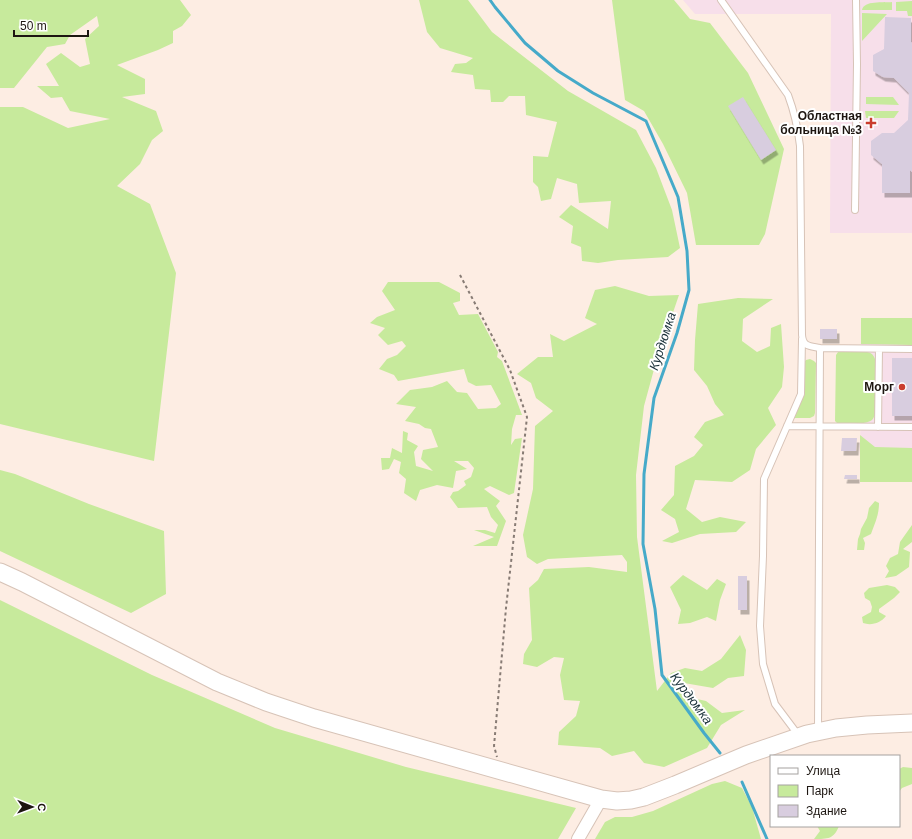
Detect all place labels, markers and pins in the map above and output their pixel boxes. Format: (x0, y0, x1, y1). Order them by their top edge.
place label: Областная больница №3 (780, 109, 862, 137)
marker: Областная больница №3 (865, 117, 877, 129)
place label: Морг (864, 380, 894, 394)
marker: Морг (897, 382, 907, 392)

